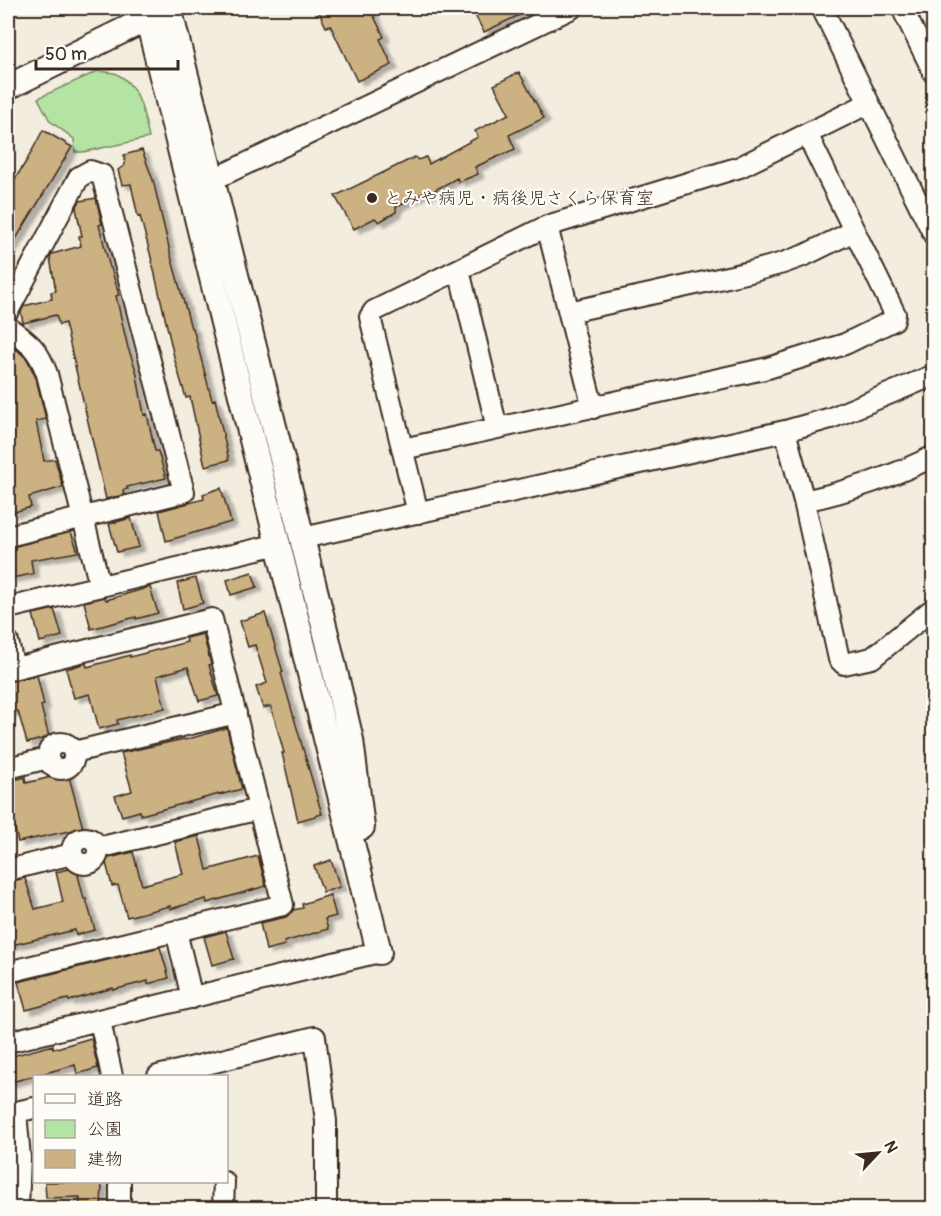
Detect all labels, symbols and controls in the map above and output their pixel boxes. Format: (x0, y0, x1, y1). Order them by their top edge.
scale bar (36, 33, 178, 71)
text: 50 m (45, 43, 87, 66)
place label: とみや病児・病後児さくら保育室 (384, 187, 654, 210)
marker: とみや病児・病後児さくら保育室 (365, 191, 379, 205)
legend (33, 1075, 228, 1183)
text: 道路 (87, 1088, 123, 1111)
text: 公園 (87, 1118, 123, 1141)
north arrow (848, 1123, 908, 1183)
text: N (879, 1138, 902, 1156)
text: 建物 (87, 1148, 123, 1171)

